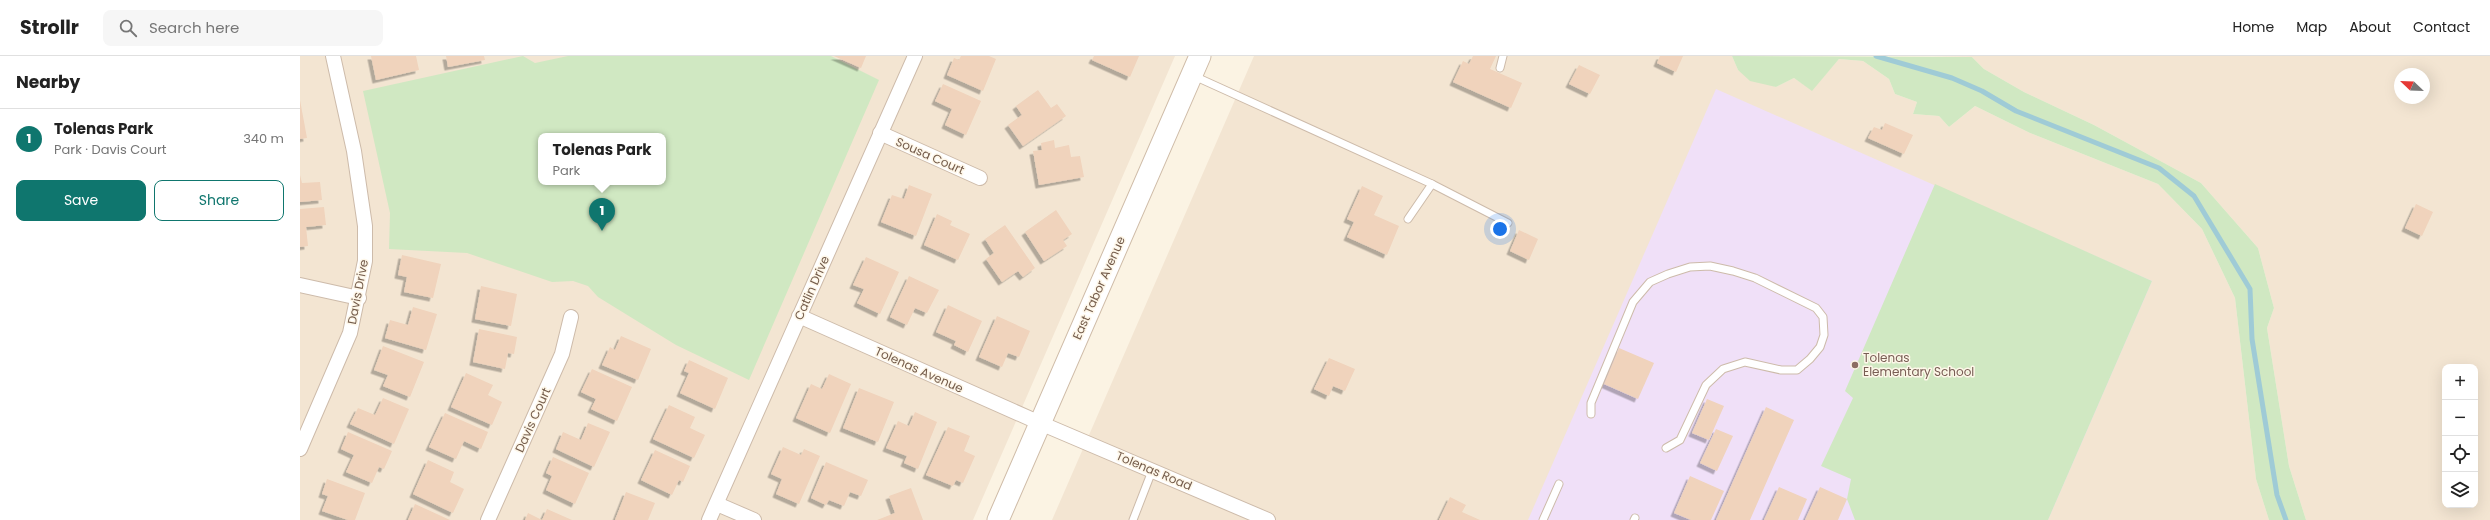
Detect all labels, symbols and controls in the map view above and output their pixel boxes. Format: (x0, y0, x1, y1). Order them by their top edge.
search box (103, 10, 383, 46)
text: Strollr (20, 14, 79, 41)
icon: search (117, 17, 139, 39)
text: Search here (149, 17, 239, 38)
text: Home (2232, 17, 2274, 37)
text: Map (2296, 17, 2327, 37)
text: About (2349, 17, 2391, 37)
text: Contact (2413, 17, 2470, 37)
north arrow (2394, 68, 2430, 104)
text: Nearby (16, 70, 80, 94)
text: Tolenas Park (54, 118, 153, 139)
text: 1 (27, 129, 31, 148)
text: 340 m (243, 129, 284, 148)
popup (538, 133, 666, 185)
street label: Sousa Court (893, 133, 967, 178)
text: Tolenas Park (552, 139, 652, 160)
text: Park · Davis Court (54, 140, 167, 159)
text: Park (552, 161, 580, 180)
button: Save (16, 180, 146, 221)
button: Share (154, 180, 284, 221)
pin: 1 (589, 198, 615, 231)
your location (1490, 219, 1510, 239)
street label: East Tabor Avenue (1068, 234, 1129, 342)
street label: Catlin Drive (790, 253, 833, 323)
street label: Davis Drive (343, 258, 372, 326)
street label: Tolenas Avenue (872, 342, 966, 397)
place label: Tolenas Elementary School (1863, 349, 1974, 380)
marker: Tolenas Elementary School (1850, 360, 1860, 370)
map controls (2442, 364, 2478, 508)
button: + (2442, 364, 2478, 400)
street label: Davis Court (511, 385, 554, 455)
button: − (2442, 400, 2478, 436)
button: locate (2442, 436, 2478, 472)
street label: Tolenas Road (1114, 447, 1195, 494)
button: layers (2442, 472, 2478, 508)

